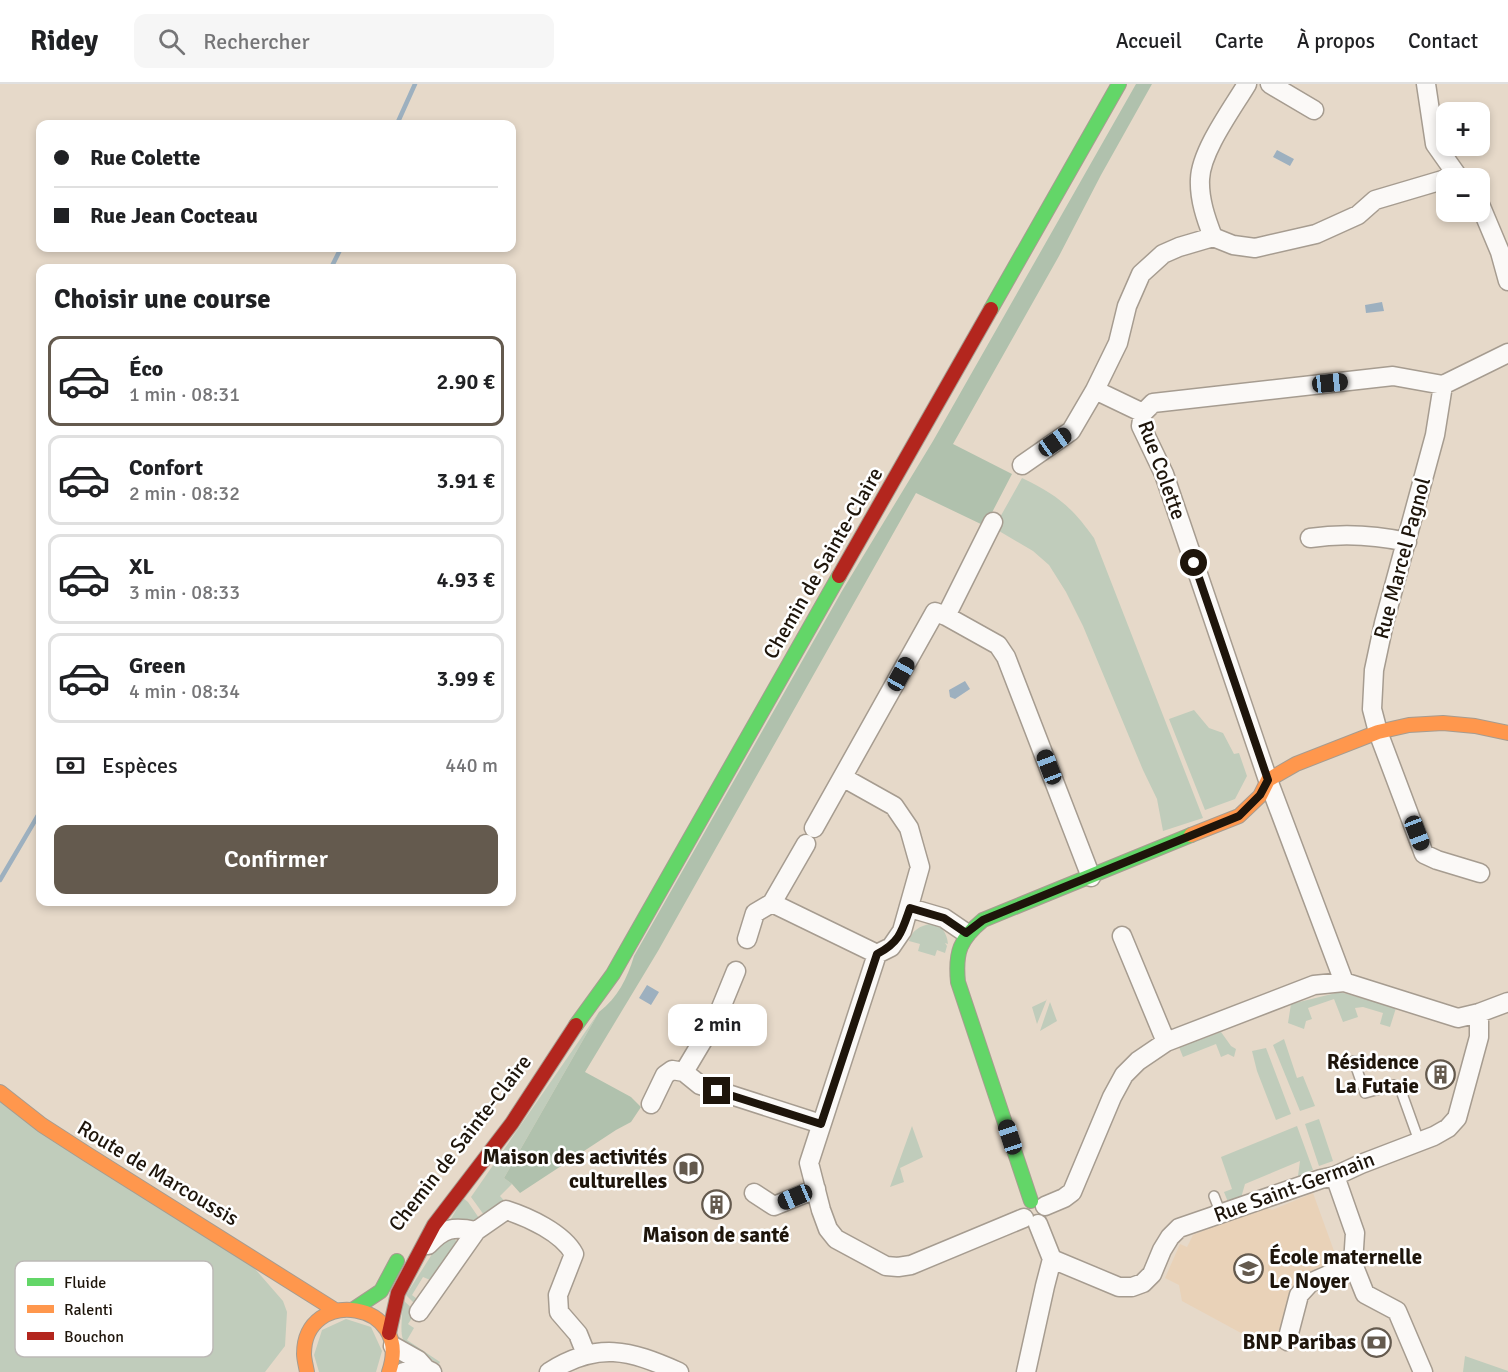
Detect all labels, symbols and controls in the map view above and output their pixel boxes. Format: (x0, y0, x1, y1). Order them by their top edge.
search box (134, 14, 554, 68)
text: Ridey (30, 24, 98, 58)
icon: search (155, 25, 188, 58)
text: Rechercher (203, 28, 310, 55)
text: Accueil (1116, 28, 1182, 54)
text: Carte (1215, 28, 1264, 54)
text: À propos (1297, 28, 1375, 54)
text: Contact (1408, 28, 1478, 54)
map controls (1436, 102, 1490, 222)
button: + (1436, 102, 1490, 156)
text: Rue Colette (90, 144, 201, 171)
button: − (1436, 168, 1490, 222)
text: Rue Jean Cocteau (90, 202, 258, 229)
text: Choisir une course (54, 283, 271, 316)
icon: car (57, 354, 111, 408)
text: Éco (129, 355, 163, 382)
text: 2.90 € (437, 368, 495, 395)
car (1311, 372, 1349, 394)
text: 1 min · 08:31 (129, 382, 240, 407)
street label: Rue Colette (1132, 417, 1192, 523)
car (1035, 424, 1075, 460)
icon: car (57, 453, 111, 507)
text: Confort (129, 454, 203, 481)
street label: Chemin de Sainte-Claire (757, 463, 889, 663)
text: 3.91 € (437, 467, 495, 494)
street label: Rue Marcel Pagnol (1368, 474, 1436, 642)
text: 2 min · 08:32 (129, 481, 240, 506)
route start (1180, 549, 1207, 576)
icon: car (57, 552, 111, 606)
text: XL (129, 553, 154, 580)
text: 4.93 € (437, 566, 495, 593)
text: 3 min · 08:33 (129, 580, 240, 605)
icon: car (57, 651, 111, 705)
text: Green (129, 652, 186, 679)
car (884, 654, 918, 694)
text: 3.99 € (437, 665, 495, 692)
text: 4 min · 08:34 (129, 679, 240, 704)
car (1034, 747, 1064, 787)
icon: cash (54, 749, 87, 782)
text: Espèces (102, 752, 178, 779)
text: 440 m (445, 753, 498, 778)
car (1402, 813, 1432, 853)
button: Confirmer (54, 825, 498, 894)
callout: 2 min (668, 1004, 766, 1046)
text: 2 min (694, 1012, 741, 1037)
street label: Chemin de Sainte-Claire (383, 1049, 537, 1237)
place label: Résidence La Futaie (1327, 1049, 1419, 1099)
building icon: Résidence La Futaie (1424, 1058, 1456, 1090)
route end (703, 1077, 730, 1104)
street label: Route de Marcoussis (73, 1115, 243, 1231)
car (996, 1117, 1024, 1157)
place label: Maison des activités culturelles (482, 1144, 667, 1194)
street label: Rue Saint-Germain (1210, 1146, 1378, 1228)
library icon: Maison des activités culturelles (672, 1153, 704, 1185)
car (775, 1182, 815, 1212)
building icon: Maison de santé (700, 1188, 732, 1220)
place label: Maison de santé (642, 1222, 790, 1248)
place label: École maternelle Le Noyer (1269, 1243, 1422, 1294)
school or university icon: École maternelle Le Noyer (1232, 1253, 1264, 1285)
legend (15, 1261, 213, 1357)
text: Fluide (64, 1273, 106, 1293)
text: Ralenti (64, 1300, 113, 1320)
bank icon: BNP Paribas (1361, 1326, 1393, 1358)
text: Bouchon (64, 1327, 124, 1347)
place label: BNP Paribas (1242, 1329, 1356, 1355)

